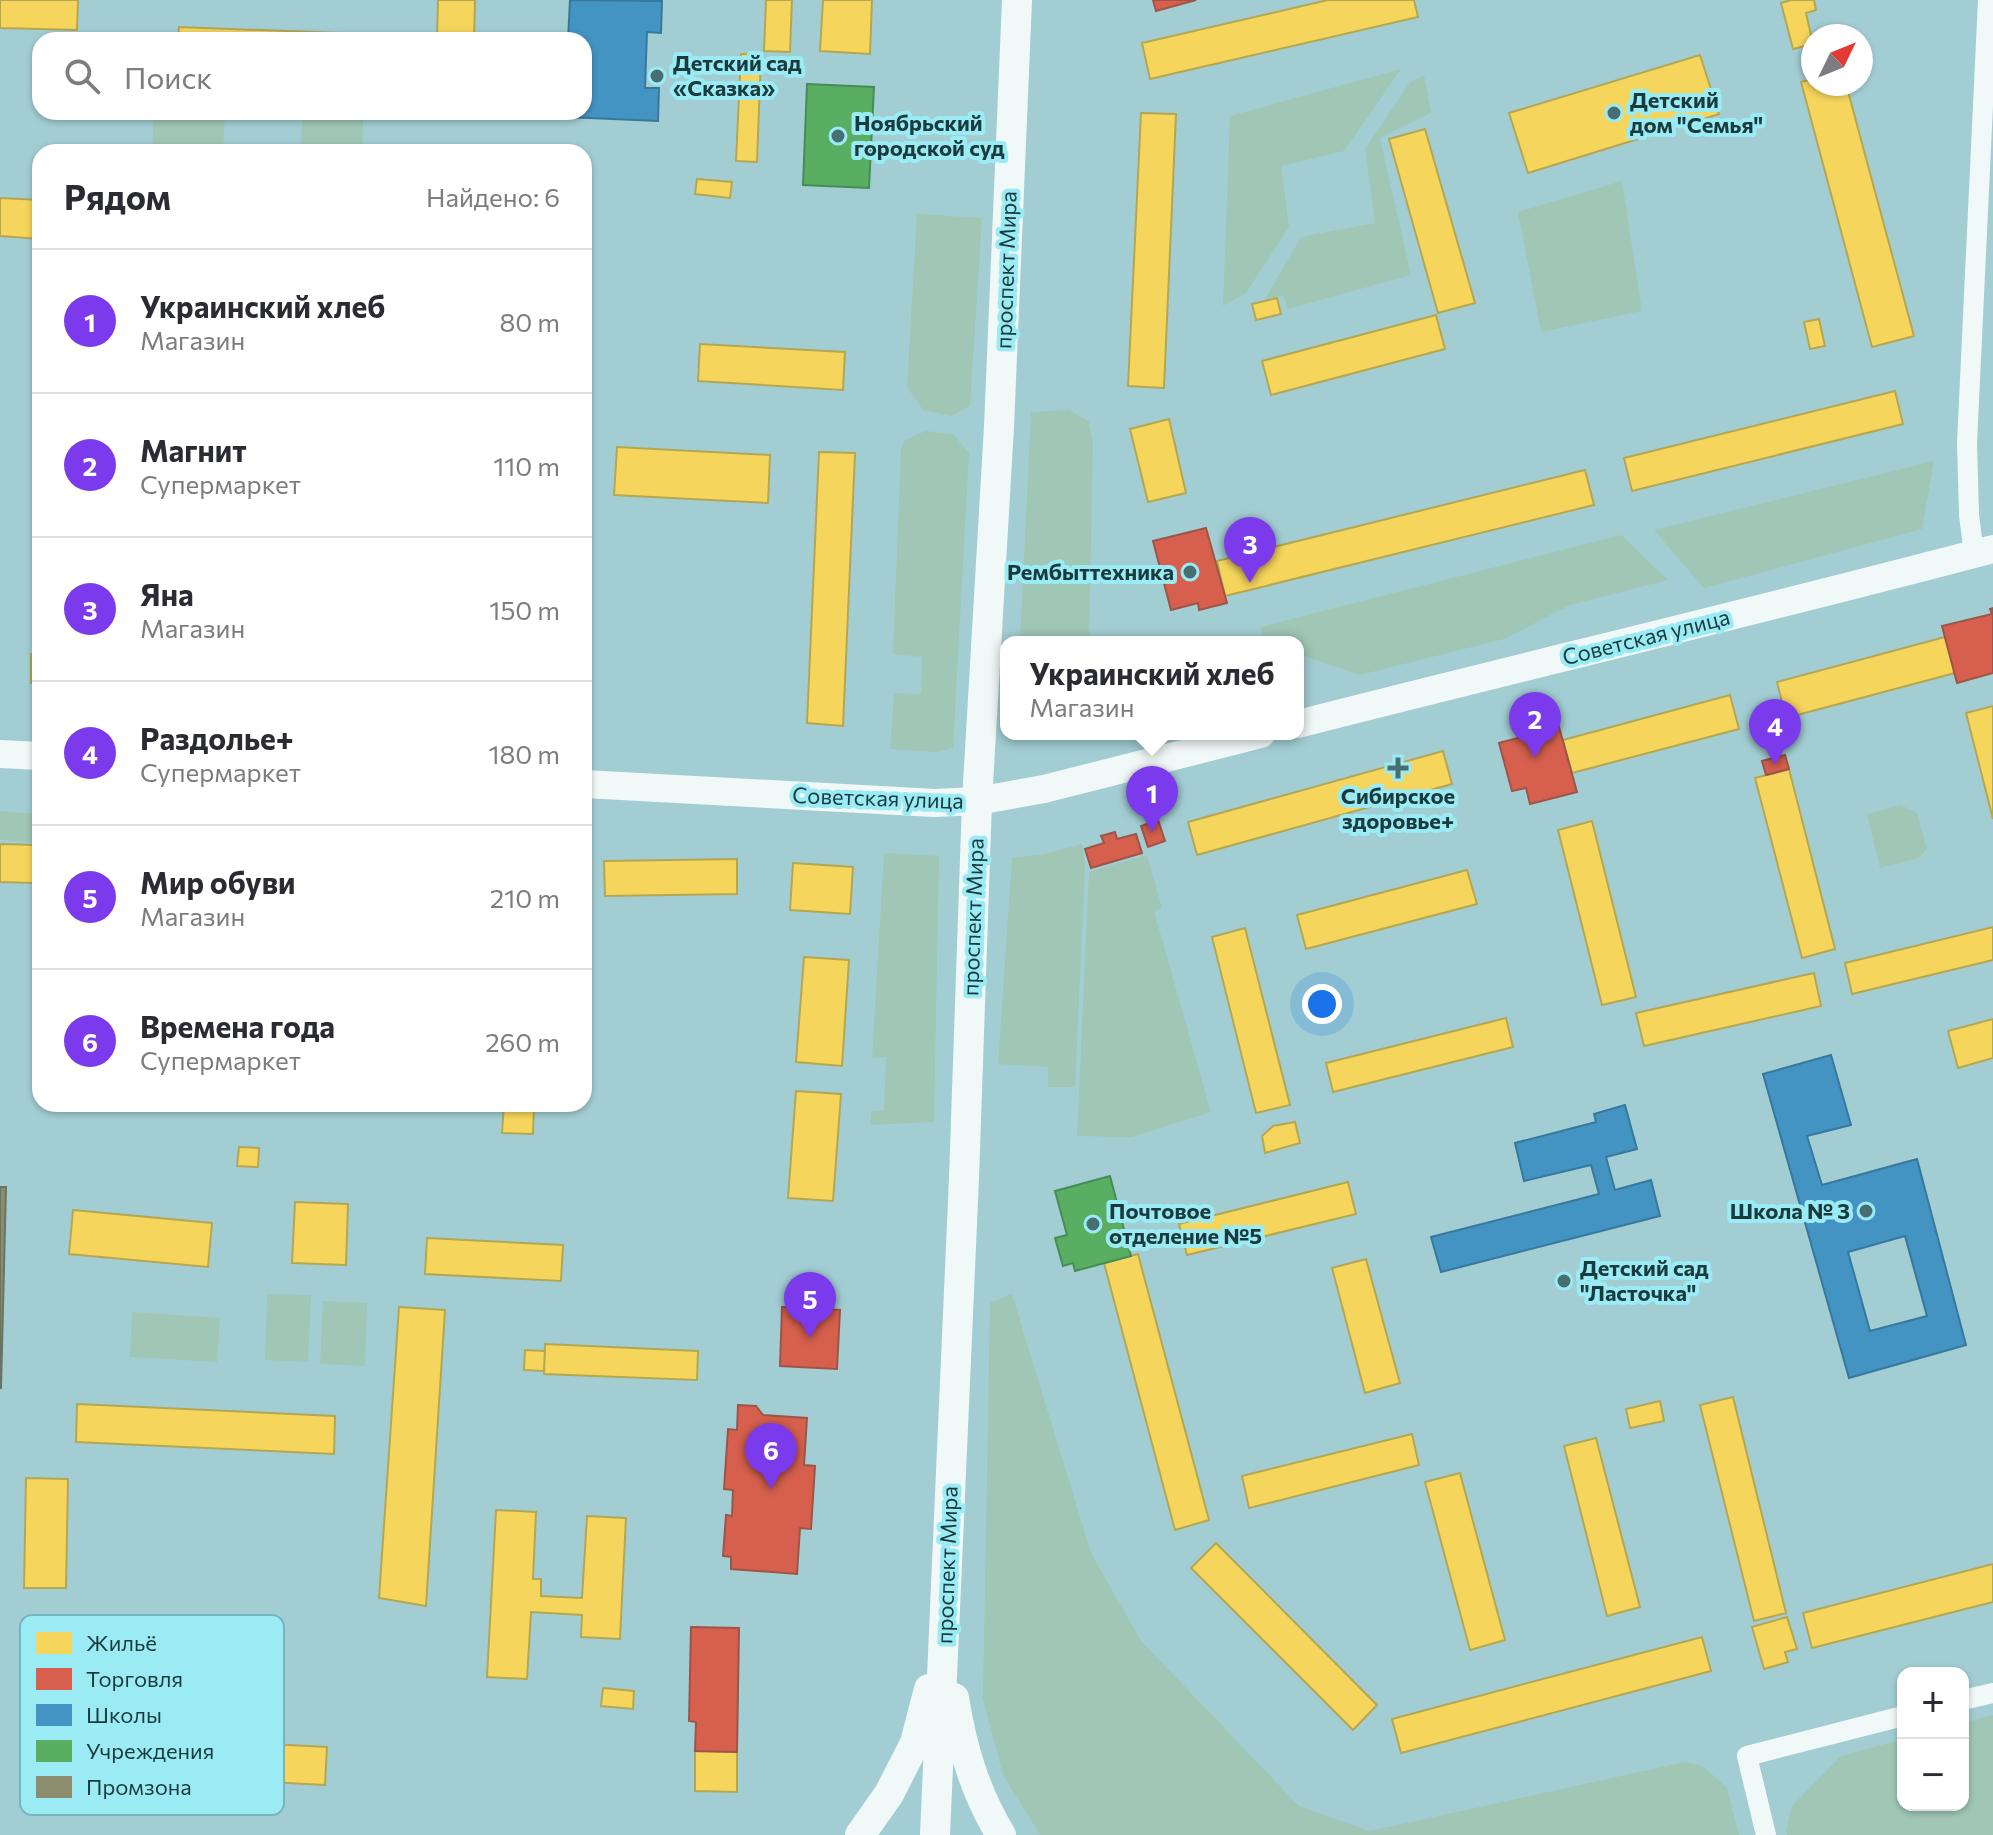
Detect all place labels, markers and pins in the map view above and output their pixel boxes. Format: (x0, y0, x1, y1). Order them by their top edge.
place label: Детский сад «Сказка» (673, 49, 802, 101)
marker: Детский сад «Сказка» (648, 67, 666, 85)
place label: Детский дом "Семья" (1630, 86, 1763, 138)
marker: Детский дом "Семья" (1605, 104, 1623, 122)
place label: Ноябрьский городской суд (854, 109, 1005, 161)
marker: Ноябрьский городской суд (829, 127, 847, 145)
pin: 3 (1224, 517, 1276, 583)
place label: Рембыттехника (1007, 558, 1174, 585)
marker: Рембыттехника (1181, 563, 1199, 581)
pin: 2 (1509, 692, 1561, 758)
pin: 4 (1749, 699, 1801, 765)
marker: Сибирское здоровье+ (1387, 757, 1409, 779)
pin: 1 (1126, 766, 1178, 832)
place label: Сибирское здоровье+ (1341, 782, 1455, 834)
place label: Почтовое отделение №5 (1109, 1197, 1262, 1249)
place label: Школа № 3 (1730, 1197, 1850, 1224)
marker: Школа № 3 (1857, 1202, 1875, 1220)
marker: Почтовое отделение №5 (1084, 1215, 1102, 1233)
place label: Детский сад "Ласточка" (1580, 1254, 1709, 1306)
pin: 5 (784, 1272, 836, 1338)
marker: Детский сад "Ласточка" (1555, 1272, 1573, 1290)
pin: 6 (745, 1423, 797, 1489)

